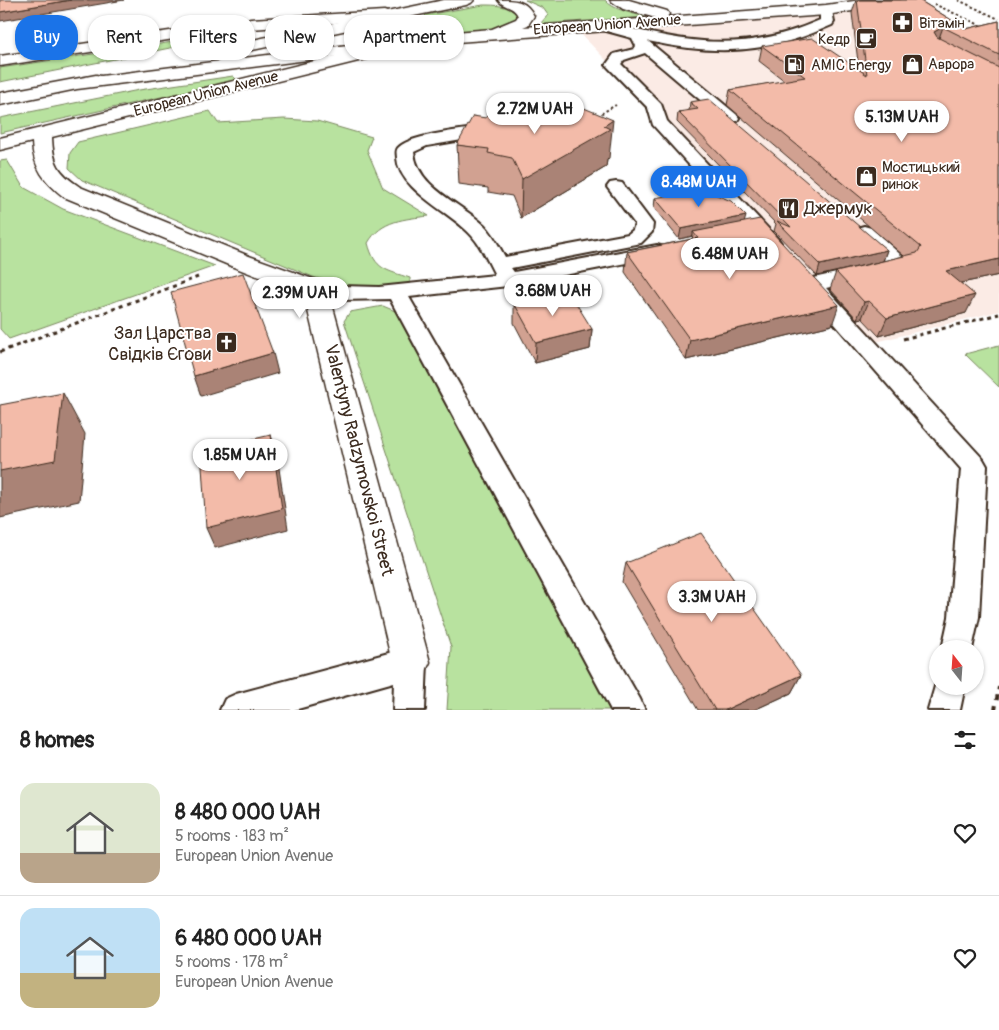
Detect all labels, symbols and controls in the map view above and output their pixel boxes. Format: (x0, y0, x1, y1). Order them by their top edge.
street label: European Union Avenue (532, 10, 682, 40)
pharmacy icon: Вітамін (891, 11, 915, 35)
place label: Вітамін (919, 14, 965, 33)
chip: Buy (15, 15, 78, 60)
chip: Rent (88, 15, 160, 60)
chip: Filters (170, 15, 255, 60)
chip: New (265, 15, 334, 60)
chip: Apartment (344, 15, 464, 60)
cafe icon: Кедр (854, 27, 878, 51)
place label: Кедр (818, 30, 850, 49)
shop icon: Аврора (900, 52, 924, 76)
fuel station icon: AMIC Energy (783, 53, 807, 77)
place label: Аврора (928, 55, 974, 74)
place label: AMIC Energy (811, 56, 892, 75)
street label: European Union Avenue (132, 67, 281, 121)
pin: 2.72M UAH (478, 92, 592, 135)
text: 2.72M UAH (497, 99, 573, 119)
pin: 5.13M UAH (845, 100, 959, 143)
text: 5.13M UAH (865, 107, 939, 127)
place label: Мостицький ринок (882, 158, 960, 194)
shop icon: Мостицький ринок (854, 164, 878, 188)
pin: 8.48M UAH (642, 166, 756, 208)
text: 8.48M UAH (661, 172, 737, 192)
restaurant icon: Джермук (776, 196, 800, 220)
place label: Джермук (803, 197, 873, 220)
pin: 6.48M UAH (673, 238, 787, 280)
text: 6.48M UAH (692, 244, 768, 264)
pin: 3.68M UAH (496, 274, 610, 317)
pin: 2.39M UAH (243, 276, 357, 319)
text: 3.68M UAH (515, 281, 591, 301)
text: 2.39M UAH (262, 283, 338, 303)
place label: Зал Царства Свідків Єгови (108, 322, 211, 366)
church icon: Зал Царства Свідків Єгови (215, 331, 239, 355)
street label: Valentyny Radzymovskoi Street (319, 342, 399, 579)
pin: 1.85M UAH (183, 438, 297, 481)
text: 1.85M UAH (204, 445, 276, 465)
pin: 3.3M UAH (660, 580, 764, 623)
text: 3.3M UAH (678, 587, 746, 607)
north arrow (929, 640, 984, 695)
map controls (929, 640, 984, 695)
icon: filters (951, 726, 979, 754)
text: 8 homes (20, 727, 94, 754)
text: 8 480 000 UAH (175, 799, 320, 826)
icon: home (60, 803, 120, 863)
icon: heart (951, 819, 979, 847)
text: 5 rooms · 183 m² (175, 826, 289, 846)
text: European Union Avenue (175, 846, 333, 866)
text: 6 480 000 UAH (175, 925, 322, 952)
icon: home (60, 928, 120, 988)
icon: heart (951, 944, 979, 972)
text: 5 rooms · 178 m² (175, 952, 288, 972)
text: European Union Avenue (175, 972, 333, 992)

